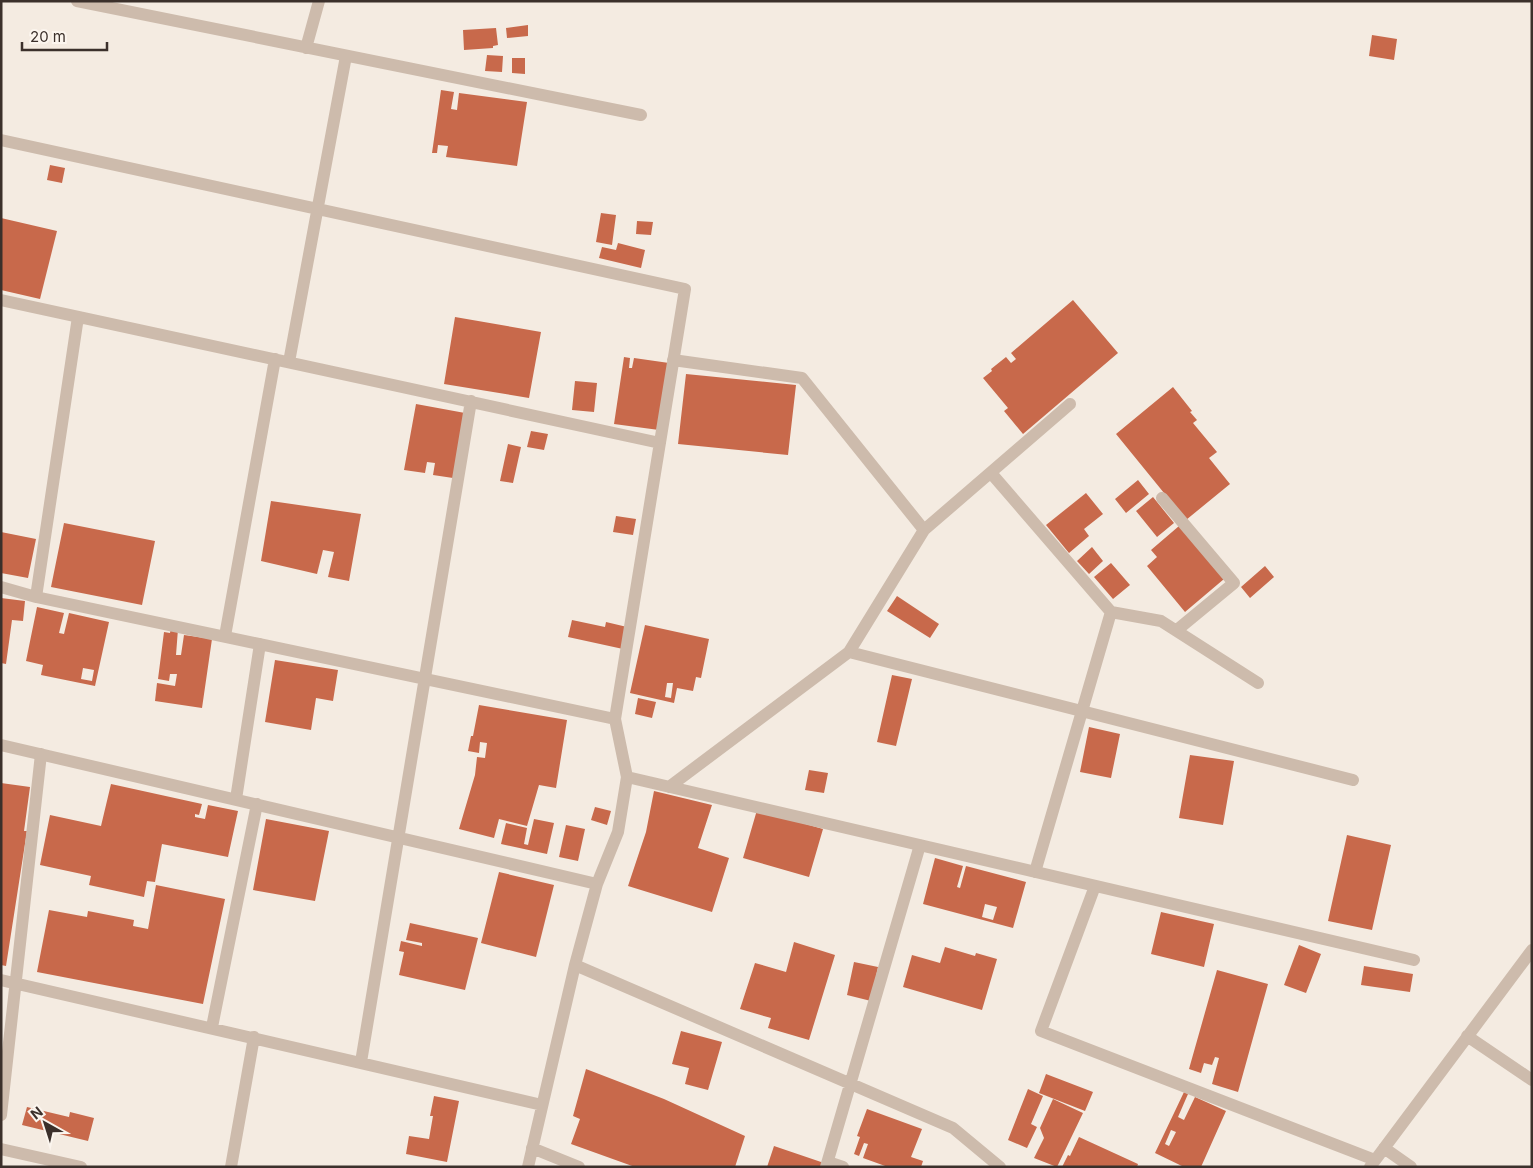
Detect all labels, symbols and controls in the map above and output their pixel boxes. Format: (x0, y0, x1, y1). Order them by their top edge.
scale bar (22, 20, 108, 52)
text: 20 m (30, 27, 66, 46)
north arrow (20, 1098, 70, 1148)
text: N (27, 1103, 46, 1122)

